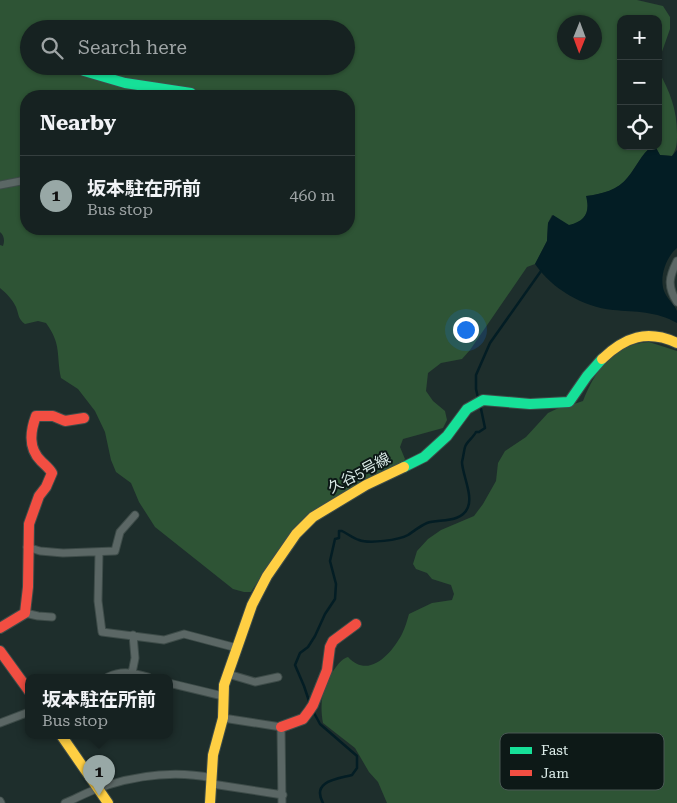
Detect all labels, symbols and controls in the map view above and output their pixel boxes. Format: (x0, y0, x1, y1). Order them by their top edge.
north arrow (557, 15, 602, 60)
map controls (617, 15, 662, 150)
button: + (617, 15, 662, 60)
search box (20, 20, 355, 75)
icon: search (38, 34, 66, 62)
text: Search here (78, 36, 187, 59)
button: − (617, 60, 662, 105)
button: locate (617, 105, 662, 150)
text: Nearby (40, 111, 116, 135)
text: 坂本駐在所前 (87, 177, 201, 200)
text: 1 (52, 186, 60, 205)
text: 460 m (289, 186, 335, 205)
text: Bus stop (87, 200, 153, 219)
your location (453, 317, 479, 343)
street label: 久谷5号線 (325, 449, 393, 497)
popup (25, 674, 173, 739)
text: 坂本駐在所前 (42, 688, 156, 711)
text: Bus stop (42, 711, 108, 730)
legend (500, 733, 664, 790)
text: Fast (541, 742, 568, 758)
pin: 1 (83, 755, 115, 796)
text: Jam (541, 765, 569, 781)

